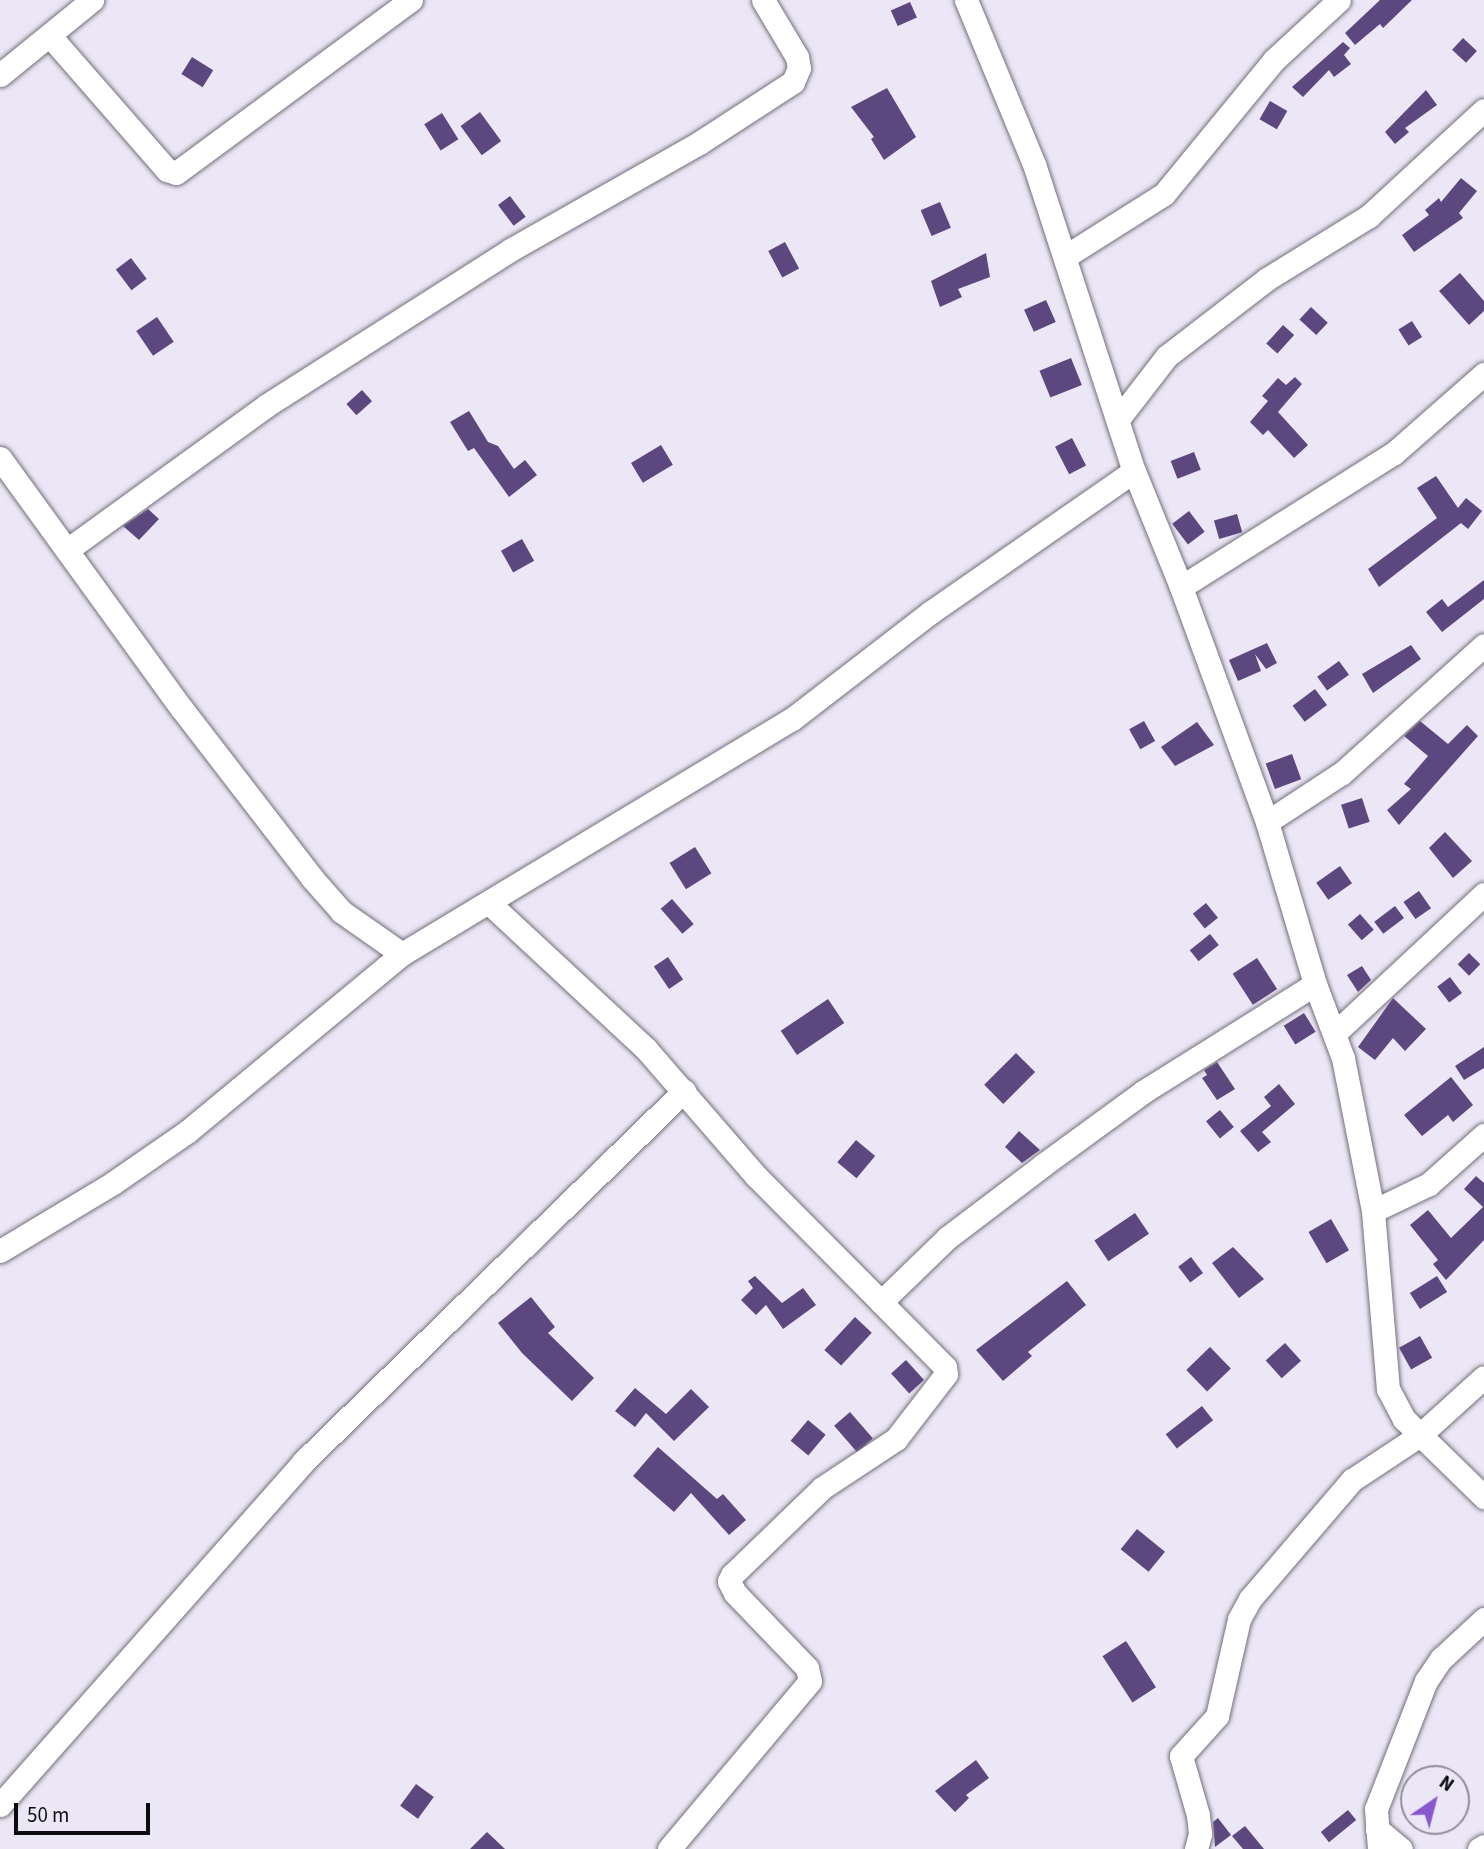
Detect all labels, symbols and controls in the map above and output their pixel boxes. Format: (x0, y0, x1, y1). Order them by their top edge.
north arrow (1400, 1765, 1470, 1835)
text: N (1433, 1769, 1459, 1799)
scale bar (18, 1790, 154, 1834)
text: 50 m (27, 1800, 69, 1830)

